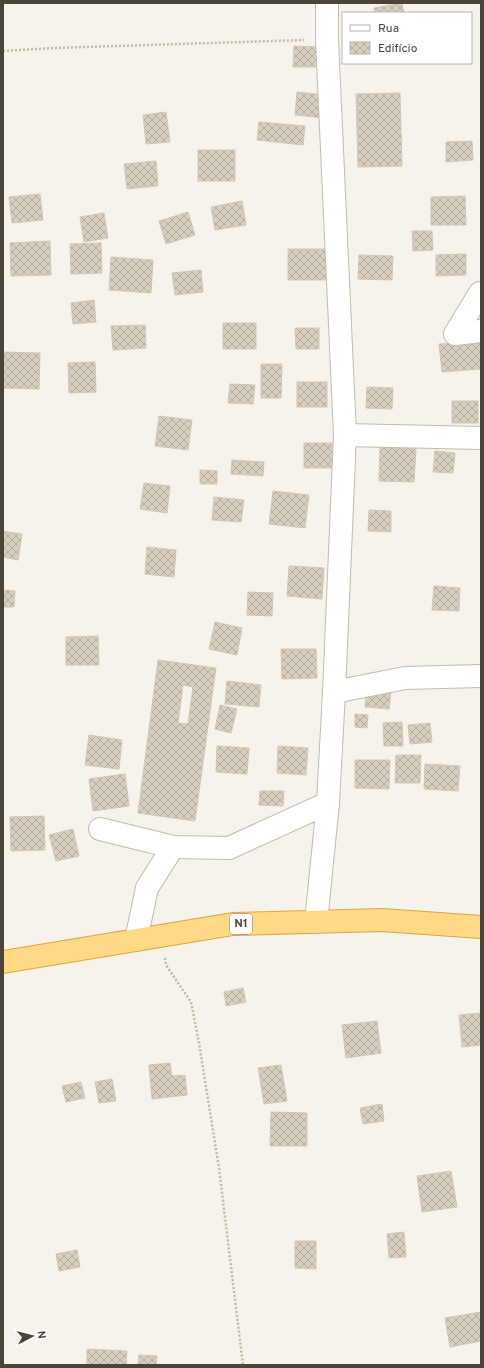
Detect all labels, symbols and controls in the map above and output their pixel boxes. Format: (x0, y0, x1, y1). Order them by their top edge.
legend (342, 12, 472, 64)
text: Rua (378, 21, 399, 37)
text: Edifício (378, 41, 418, 57)
road number: N1 (230, 914, 252, 934)
north arrow (12, 1316, 52, 1356)
text: N (34, 1330, 48, 1340)

